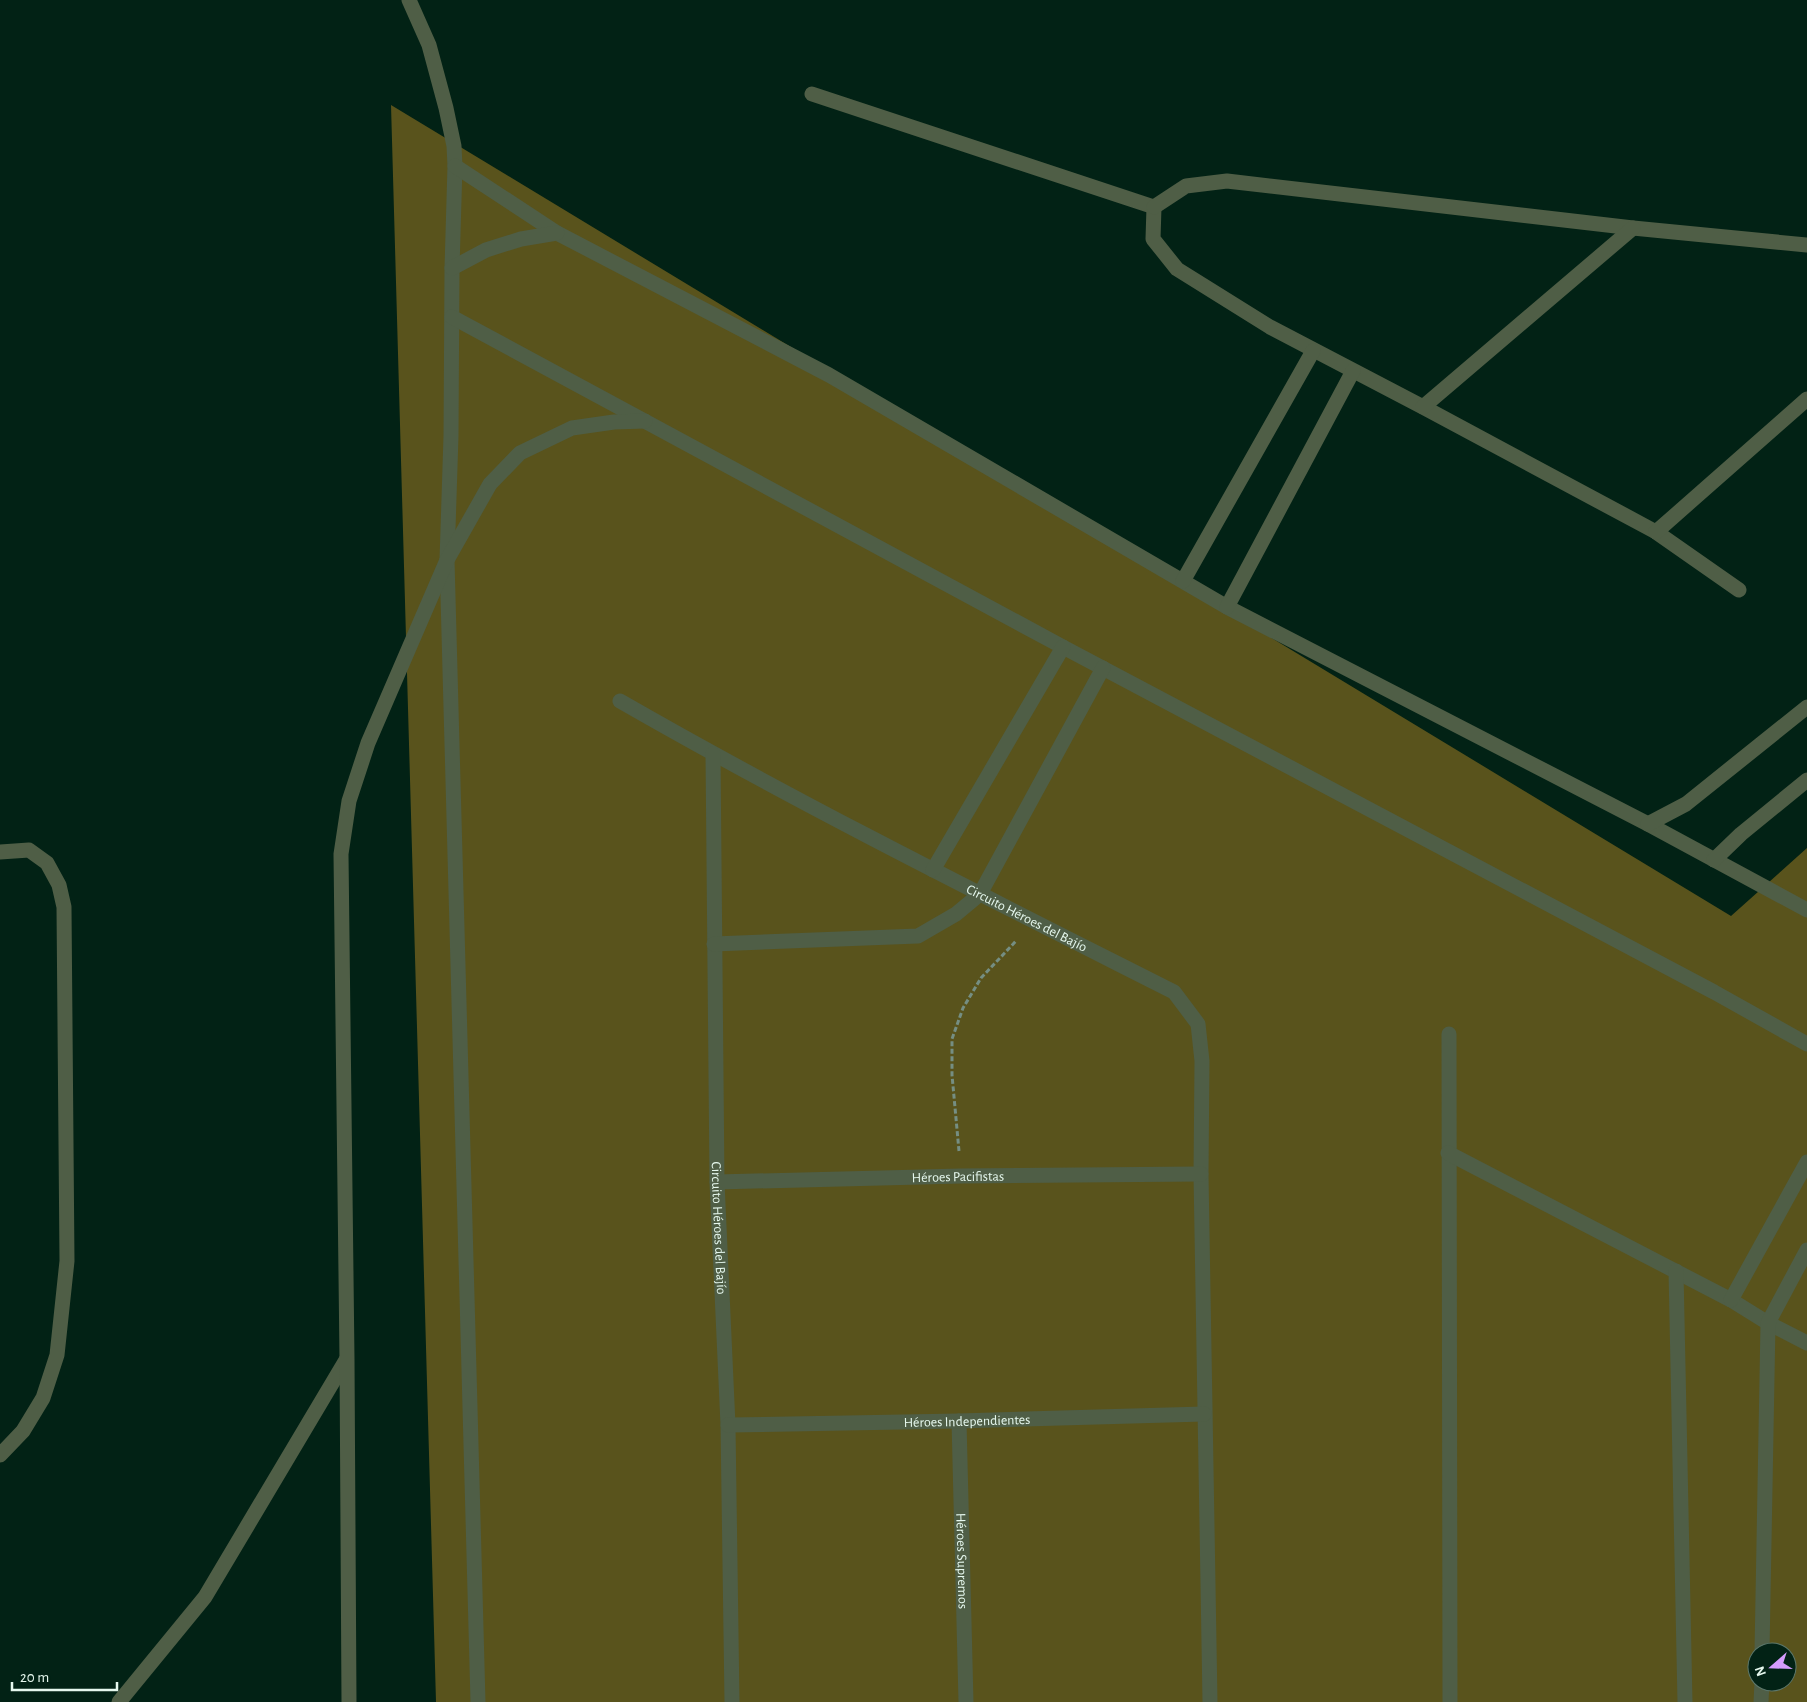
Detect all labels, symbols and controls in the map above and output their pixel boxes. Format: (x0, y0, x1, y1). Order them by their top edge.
street label: Circuito Héroes del Bajío (964, 882, 1089, 955)
street label: Circuito Héroes del Bajío (709, 1161, 728, 1295)
street label: Héroes Pacifistas (912, 1170, 1004, 1185)
street label: Héroes Independientes (903, 1413, 1031, 1430)
street label: Héroes Supremos (953, 1513, 970, 1609)
north arrow (1747, 1642, 1797, 1692)
scale bar (12, 1660, 118, 1692)
text: N (1752, 1664, 1769, 1678)
text: 20 m (20, 1670, 49, 1685)

